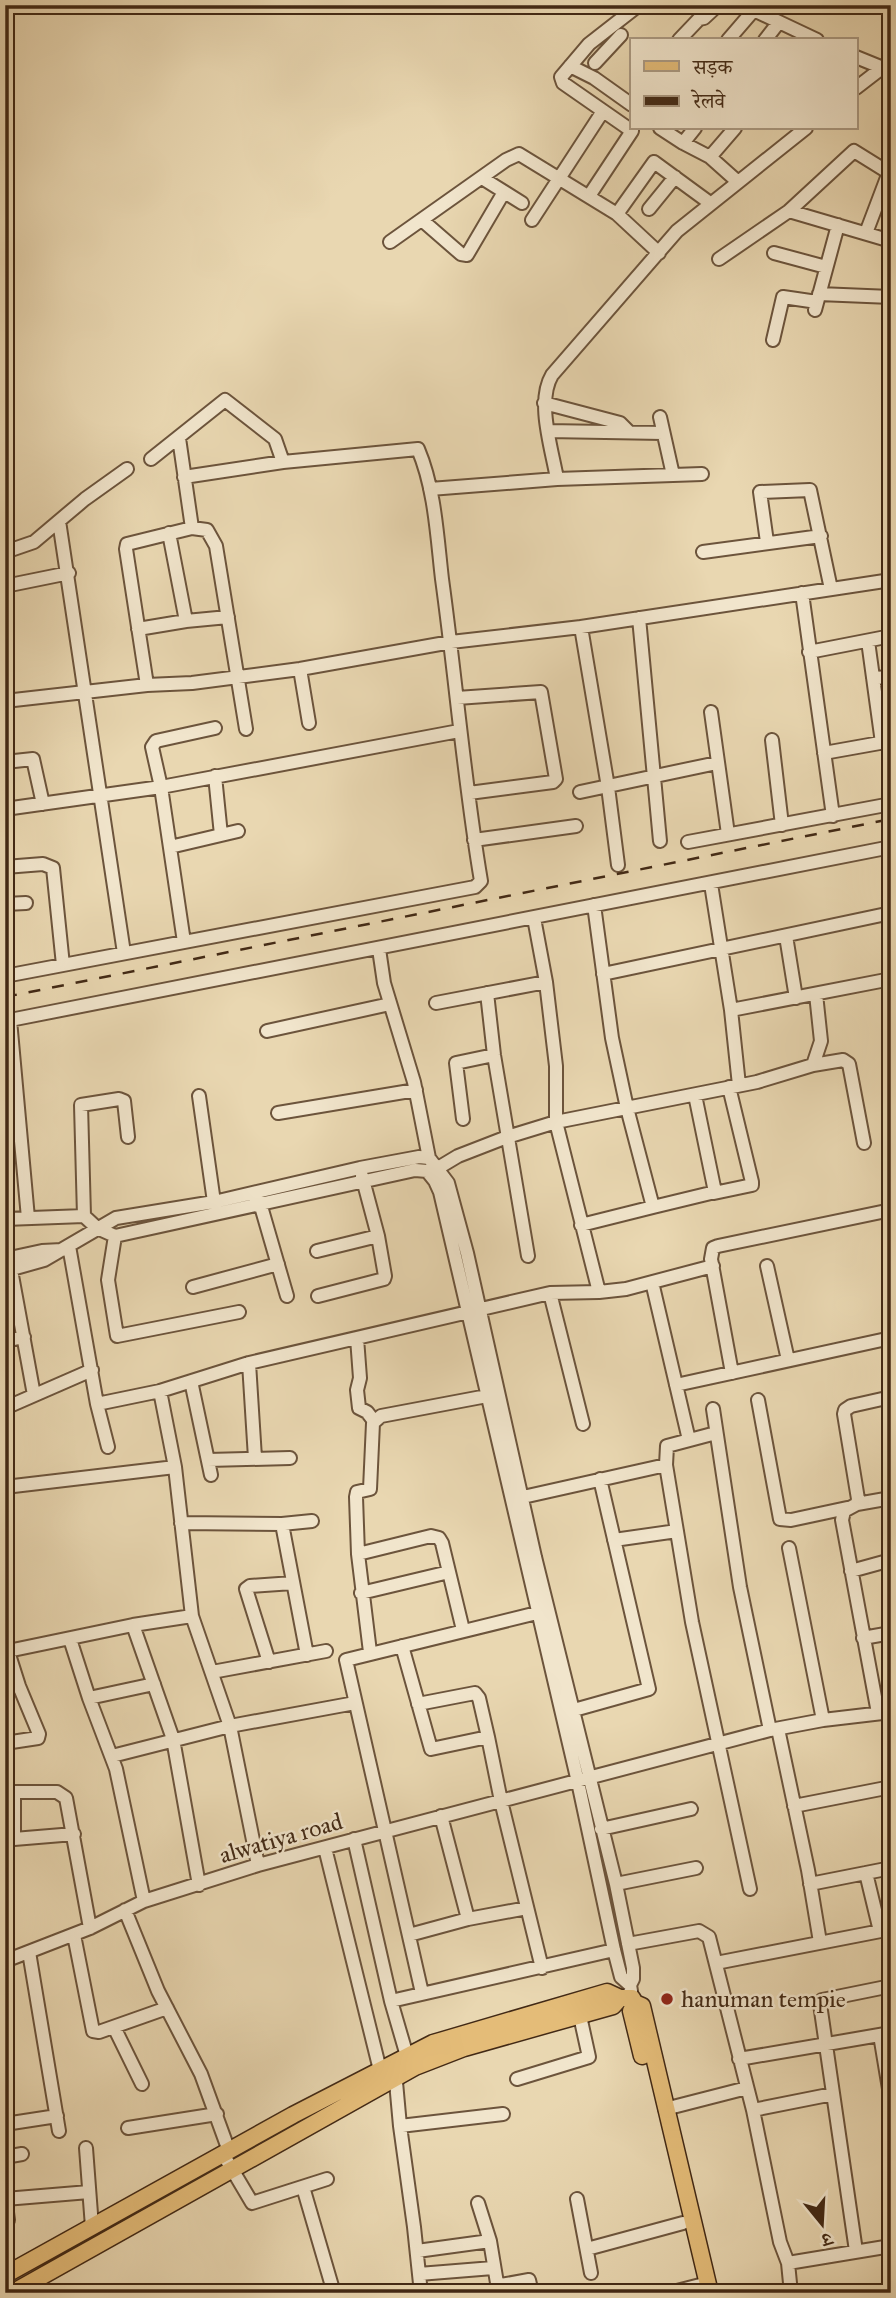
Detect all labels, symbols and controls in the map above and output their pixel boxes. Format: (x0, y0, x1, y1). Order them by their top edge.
legend (630, 38, 858, 130)
text: सड़क (692, 54, 733, 80)
text: रेलवे (690, 88, 727, 114)
street label: alwatiya road (216, 1806, 346, 1870)
place label: hanuman tempie (681, 1984, 846, 2014)
marker: hanuman tempie (659, 1991, 675, 2007)
north arrow (788, 2190, 858, 2260)
text: उ (818, 2227, 837, 2253)

